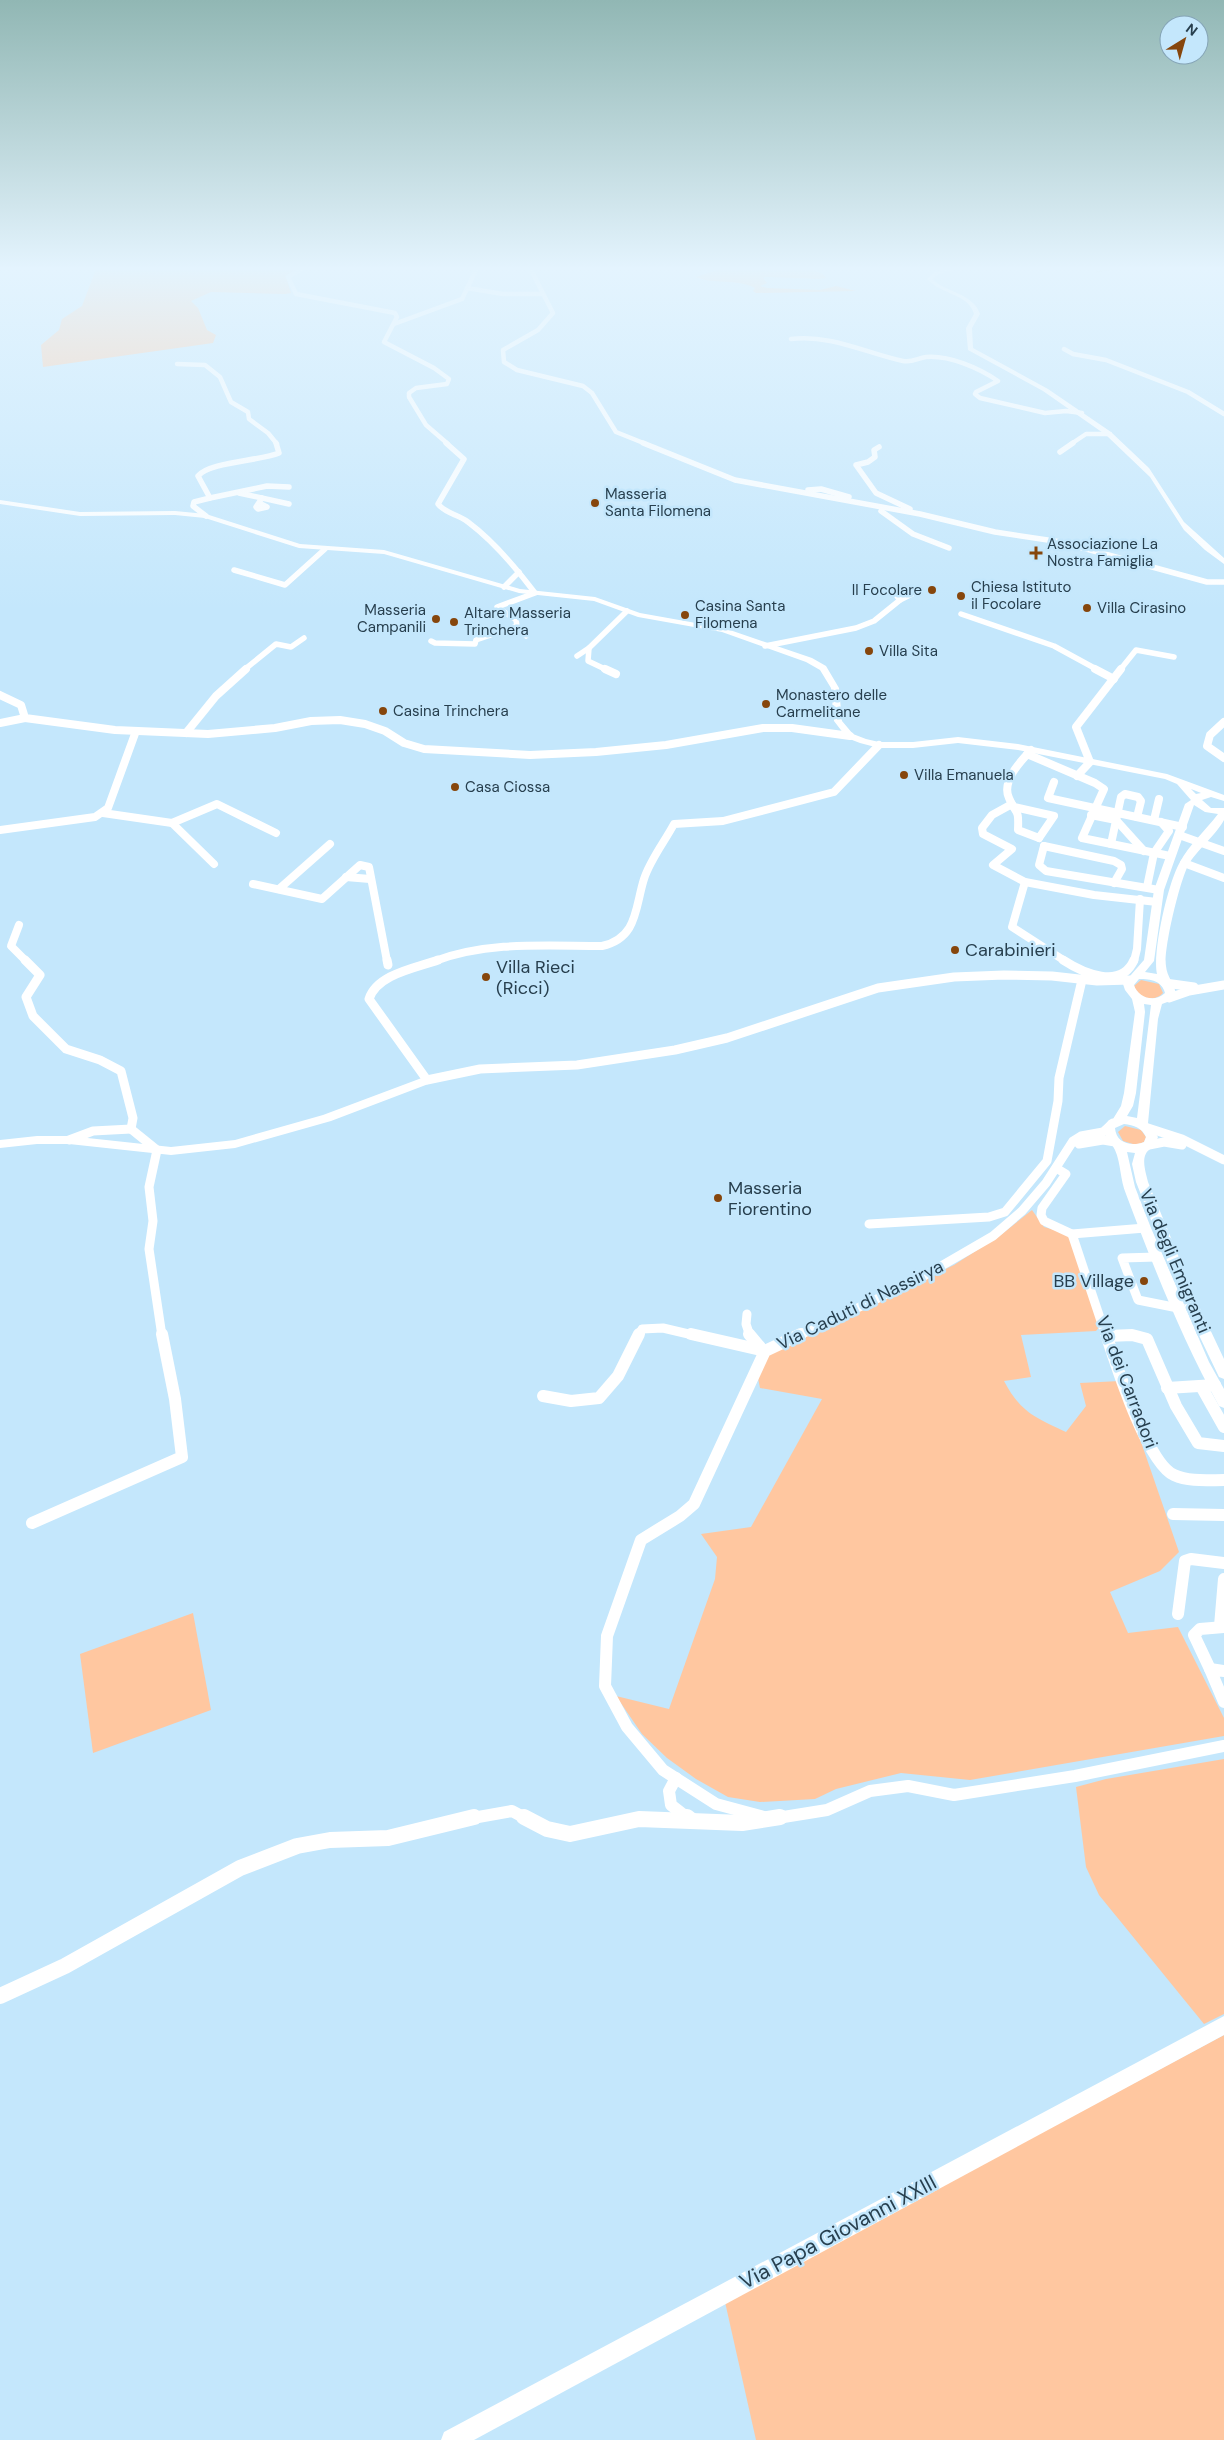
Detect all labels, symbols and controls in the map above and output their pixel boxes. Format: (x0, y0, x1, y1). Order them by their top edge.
north arrow (1159, 15, 1209, 65)
text: N (1182, 19, 1201, 40)
place label: Masseria Santa Filomena (605, 484, 711, 521)
marker: Masseria Santa Filomena (589, 497, 601, 509)
place label: Associazione La Nostra Famiglia (1047, 534, 1158, 571)
marker: Associazione La Nostra Famiglia (1029, 546, 1043, 560)
place label: Chiesa Istituto il Focolare (971, 577, 1072, 614)
place label: Il Focolare (852, 580, 922, 600)
marker: Il Focolare (926, 584, 938, 596)
marker: Chiesa Istituto il Focolare (955, 590, 967, 602)
place label: Casina Santa Filomena (695, 596, 785, 633)
place label: Villa Cirasino (1097, 598, 1186, 618)
place label: Masseria Campanili (357, 600, 426, 637)
marker: Villa Cirasino (1081, 602, 1093, 614)
place label: Altare Masseria Trinchera (464, 603, 571, 640)
marker: Casina Santa Filomena (679, 609, 691, 621)
marker: Masseria Campanili (430, 613, 442, 625)
marker: Altare Masseria Trinchera (448, 616, 460, 628)
place label: Villa Sita (879, 641, 938, 661)
marker: Villa Sita (863, 645, 875, 657)
place label: Monastero delle Carmelitane (776, 685, 887, 722)
marker: Monastero delle Carmelitane (760, 698, 772, 710)
place label: Casina Trinchera (393, 701, 509, 721)
marker: Casina Trinchera (377, 705, 389, 717)
place label: Villa Emanuela (914, 765, 1014, 785)
marker: Villa Emanuela (898, 769, 910, 781)
place label: Casa Ciossa (465, 777, 550, 797)
marker: Casa Ciossa (449, 781, 461, 793)
place label: Carabinieri (965, 938, 1056, 962)
marker: Carabinieri (949, 944, 961, 956)
place label: Villa Rieci (Ricci) (496, 955, 575, 1000)
marker: Villa Rieci (Ricci) (480, 971, 492, 983)
place label: Masseria Fiorentino (728, 1176, 812, 1221)
street label: Via degli Emigranti (1134, 1185, 1216, 1337)
marker: Masseria Fiorentino (712, 1192, 724, 1204)
street label: Via Caduti di Nassirya (773, 1254, 947, 1356)
place label: BB Village (1053, 1269, 1134, 1293)
marker: BB Village (1138, 1275, 1150, 1287)
street label: Via dei Carradori (1091, 1312, 1163, 1452)
street label: Via Papa Giovanni XXIII (735, 2168, 941, 2296)

